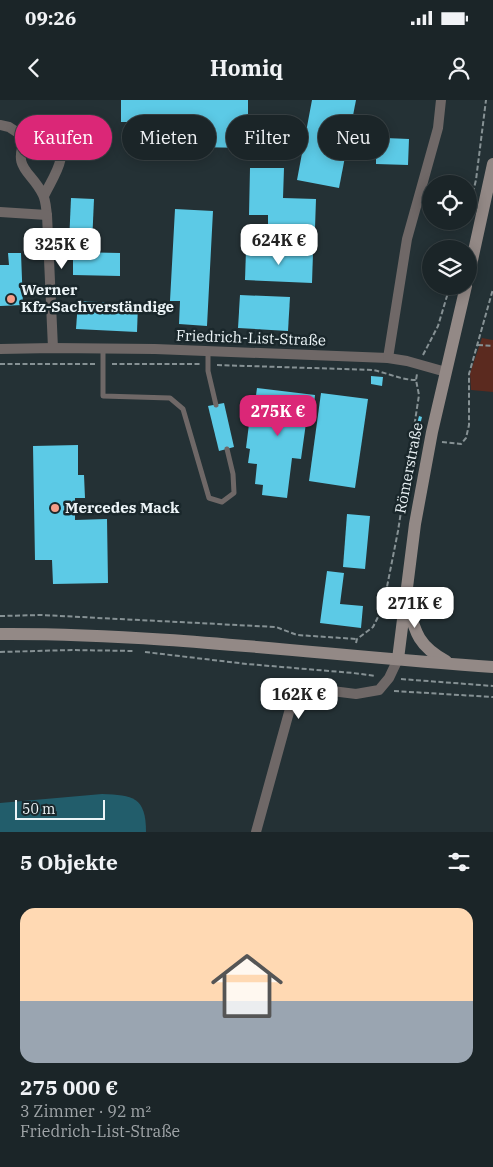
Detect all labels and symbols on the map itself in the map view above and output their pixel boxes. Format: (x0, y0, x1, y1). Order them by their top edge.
pin: 624K € (238, 224, 320, 266)
pin: 325K € (21, 228, 103, 270)
place label: Werner Kfz-Sachverständige (21, 280, 174, 316)
marker: Werner Kfz-Sachverständige (5, 293, 17, 305)
street label: Friedrich-List-Straße (176, 325, 326, 350)
pin: 275K € (237, 394, 319, 437)
street label: Römerstraße (390, 421, 427, 515)
place label: Mercedes Mack (65, 498, 180, 517)
marker: Mercedes Mack (49, 502, 61, 514)
pin: 271K € (374, 586, 456, 629)
pin: 162K € (258, 678, 340, 720)
scale bar (15, 797, 105, 820)

